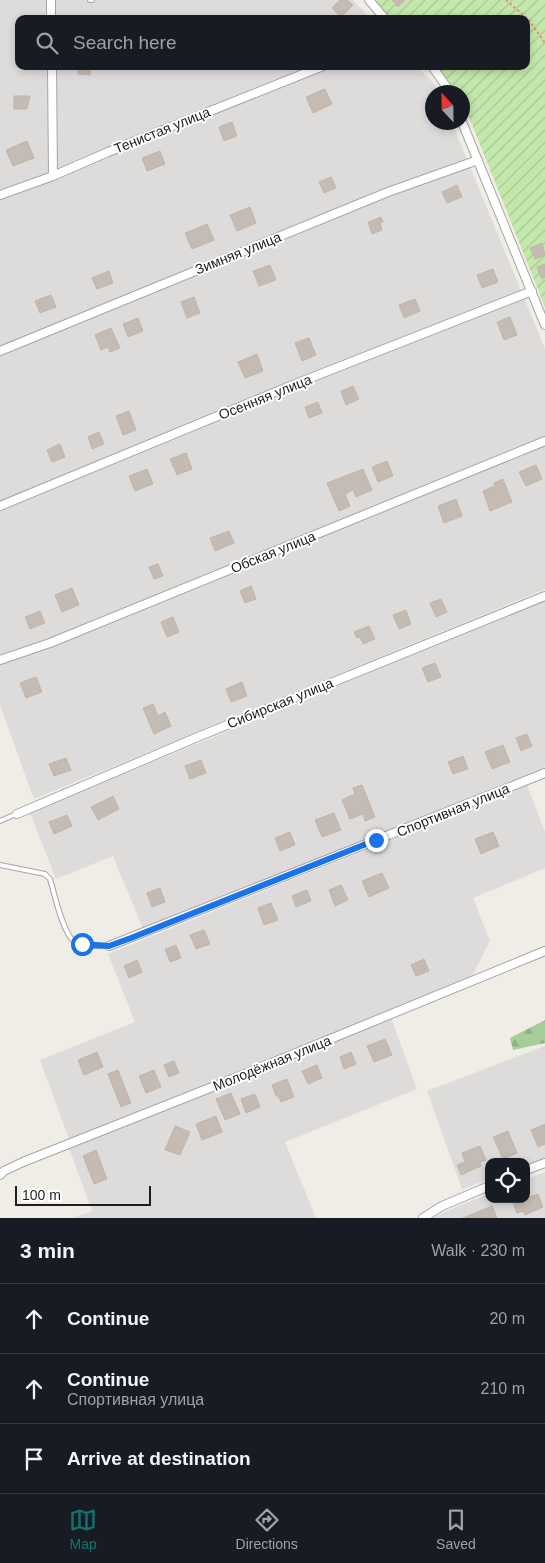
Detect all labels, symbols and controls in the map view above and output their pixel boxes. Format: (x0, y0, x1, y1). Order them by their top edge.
search box (15, 15, 530, 70)
icon: search (33, 29, 61, 57)
text: Search here (73, 32, 177, 53)
north arrow (425, 85, 470, 130)
street label: Тенистая улица (112, 103, 213, 157)
street label: Зимняя улица (193, 228, 283, 277)
street label: Осенняя улица (216, 371, 314, 423)
street label: Обская улица (228, 528, 318, 576)
street label: Сибирская улица (225, 674, 335, 732)
street label: Спортивная улица (394, 780, 512, 840)
route end (365, 829, 388, 852)
route start (71, 933, 94, 956)
street label: Молодёжная улица (211, 1032, 334, 1094)
map controls (485, 1158, 530, 1203)
button: locate (485, 1158, 530, 1203)
scale bar (15, 1183, 151, 1206)
text: 100 m (22, 1187, 61, 1203)
text: 3 min (20, 1239, 75, 1262)
text: Walk · 230 m (431, 1242, 525, 1259)
icon: ahead (20, 1305, 48, 1333)
text: Continue (67, 1308, 149, 1329)
text: 20 m (489, 1310, 525, 1327)
text: Continue (67, 1369, 149, 1390)
icon: ahead (20, 1375, 48, 1403)
text: 210 m (481, 1380, 525, 1397)
text: Спортивная улица (67, 1391, 204, 1408)
icon: arrive (20, 1445, 48, 1473)
text: Arrive at destination (67, 1448, 251, 1469)
tab: Map (69, 1506, 97, 1552)
tab: Directions (236, 1506, 298, 1552)
tab: Saved (436, 1506, 476, 1552)

